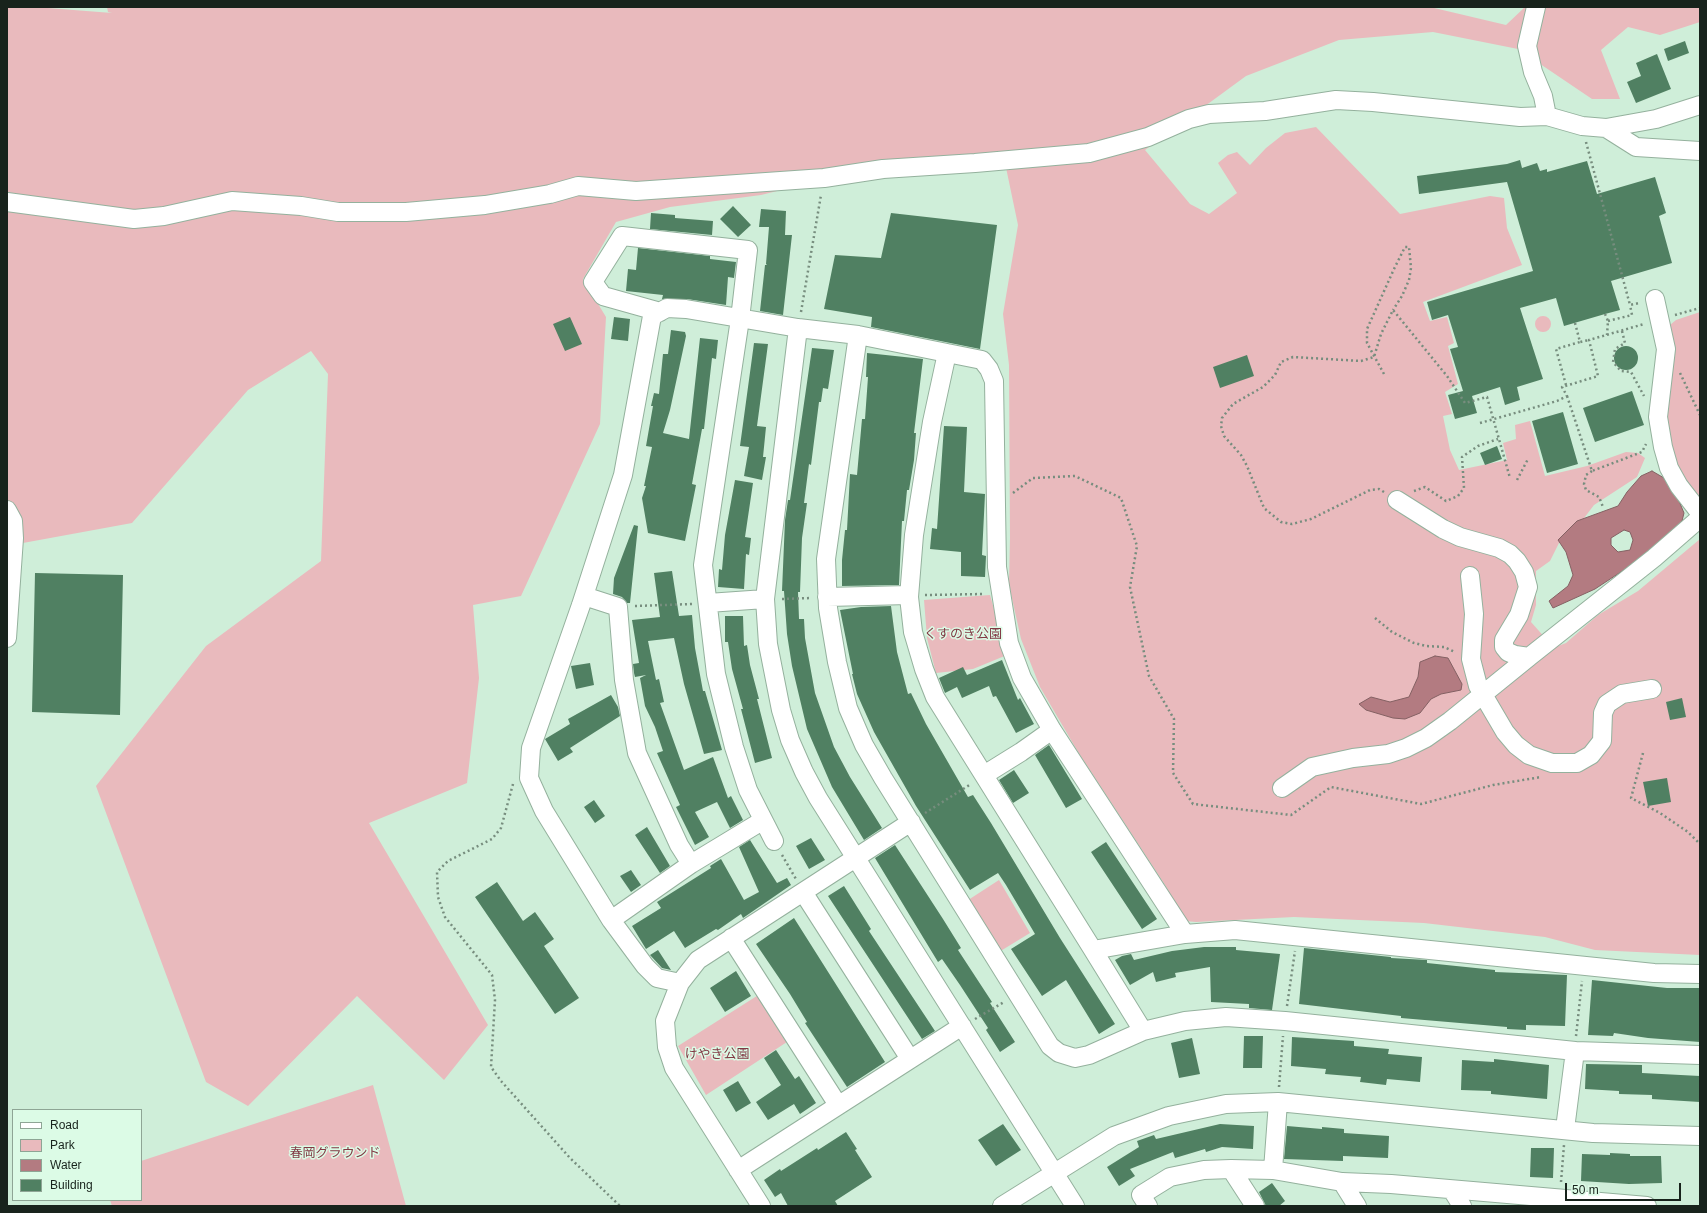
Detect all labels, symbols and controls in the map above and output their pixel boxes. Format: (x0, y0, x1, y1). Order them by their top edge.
park label: くすのき公園 (924, 626, 1002, 642)
park label: けやき公園 (685, 1046, 749, 1062)
legend (12, 1109, 142, 1201)
text: Road (50, 1118, 79, 1132)
text: Park (50, 1138, 75, 1152)
park label: 春岡グラウンド (290, 1145, 380, 1161)
text: Water (50, 1158, 82, 1172)
scale bar (1567, 1175, 1683, 1201)
text: Building (50, 1178, 93, 1192)
text: 50 m (1572, 1183, 1599, 1197)

